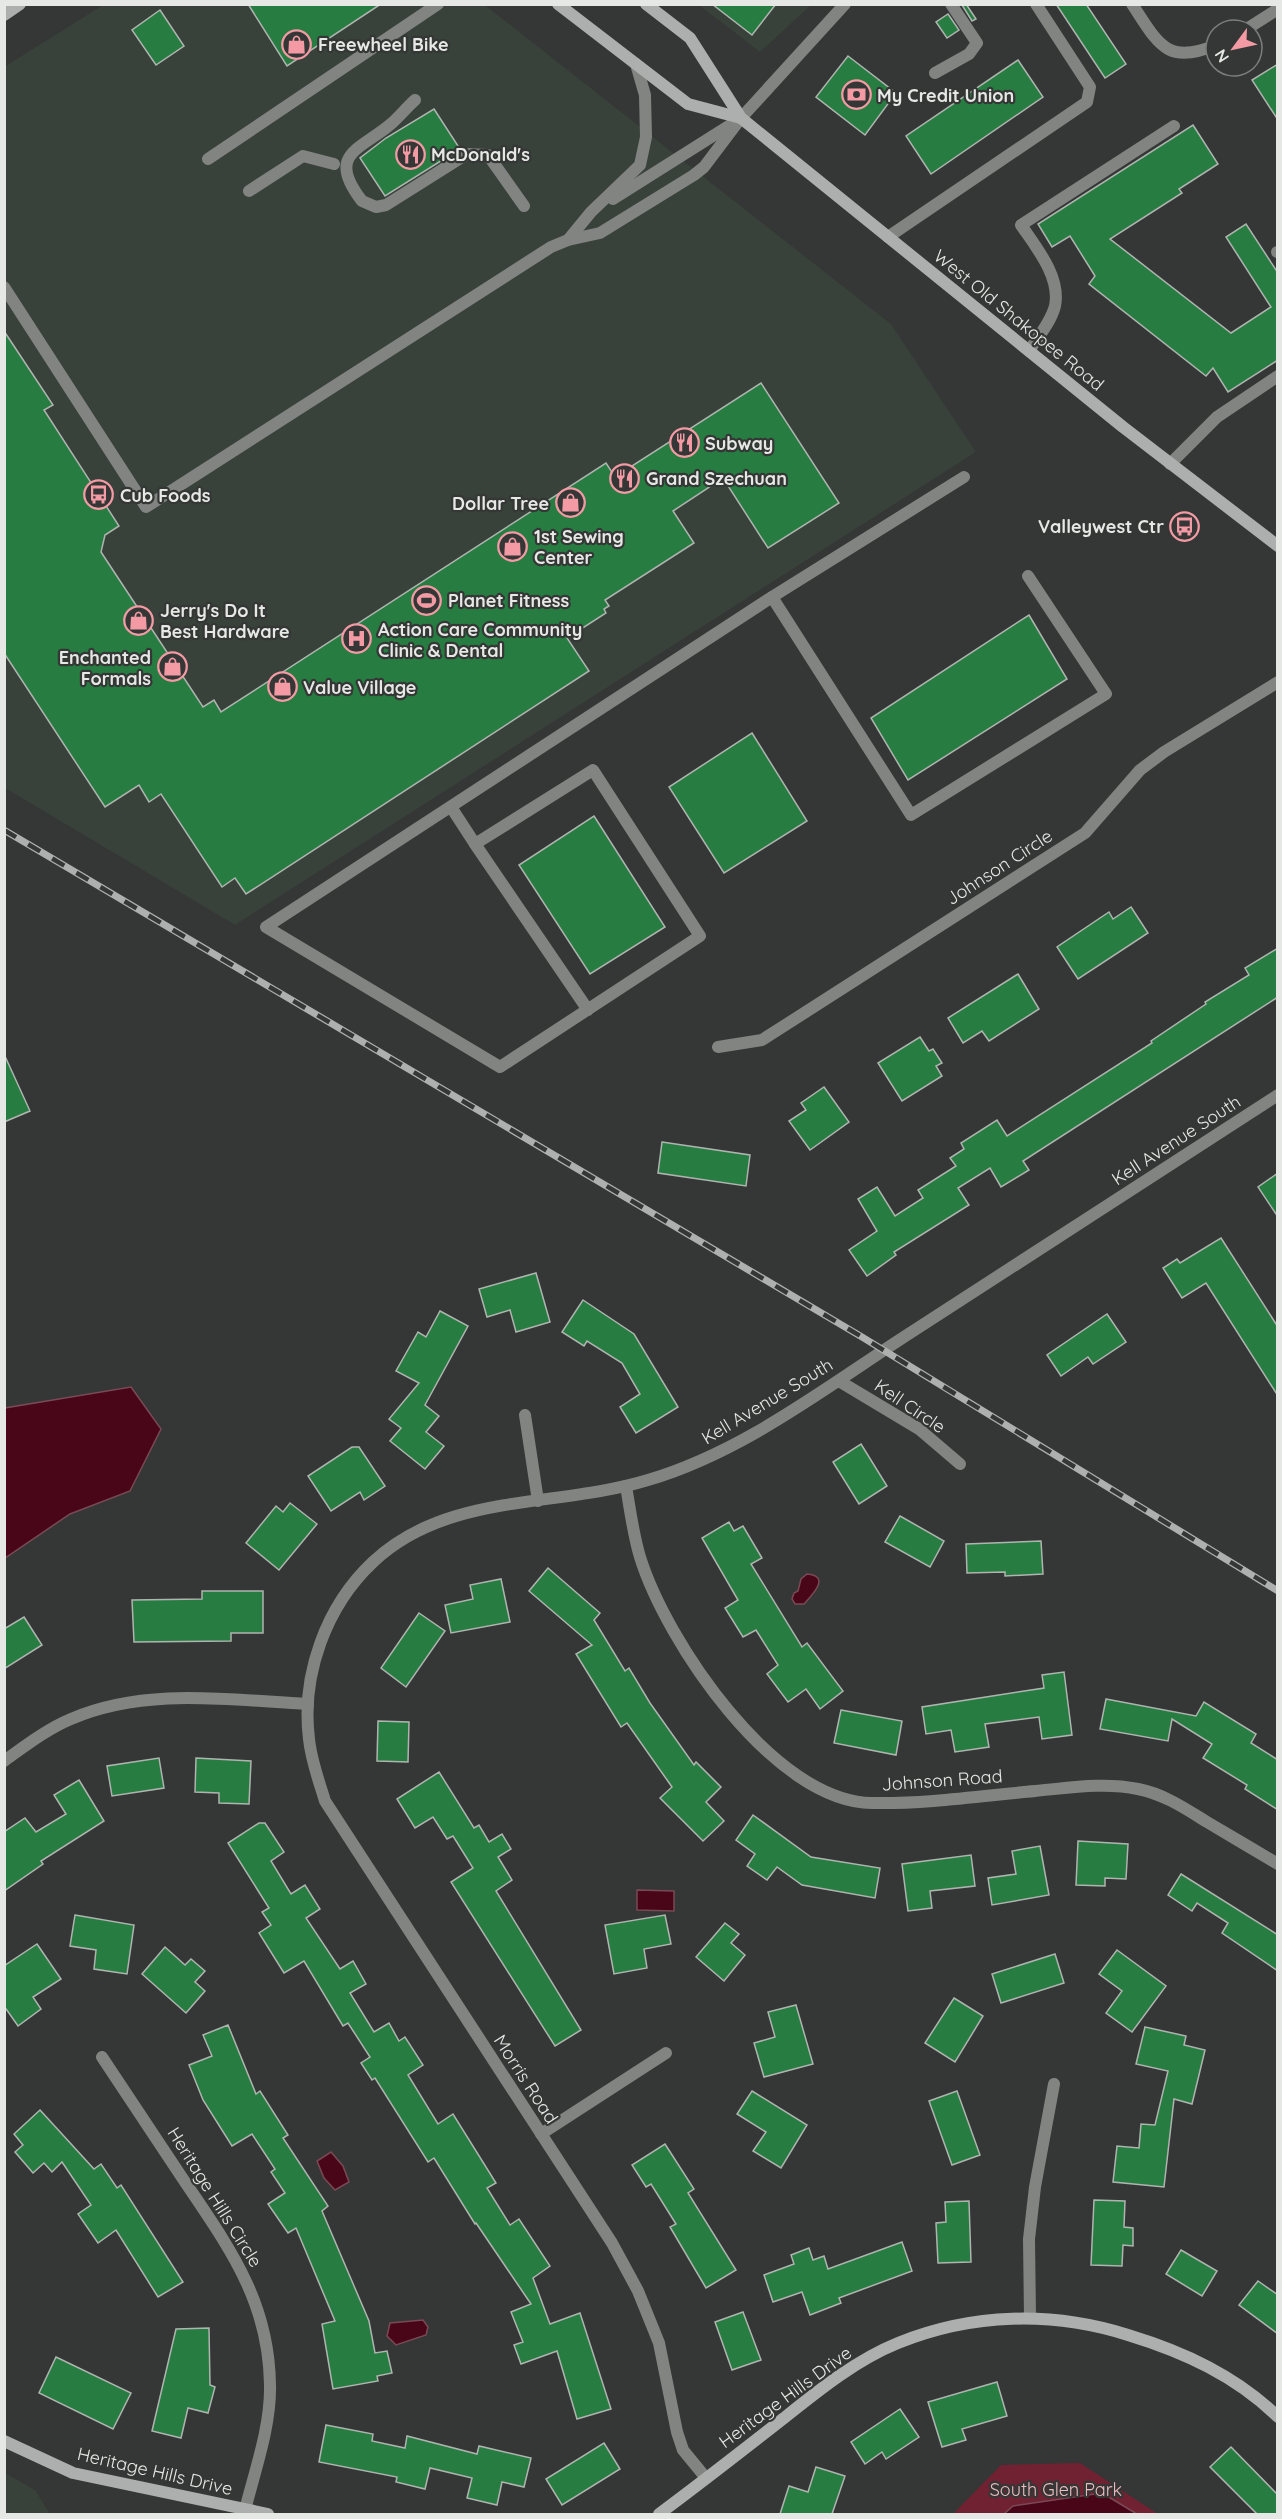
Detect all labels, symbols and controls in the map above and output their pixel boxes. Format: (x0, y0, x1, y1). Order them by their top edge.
north arrow (1204, 18, 1264, 78)
shop icon: Freewheel Bike (281, 28, 313, 60)
place label: Freewheel Bike (318, 33, 449, 56)
text: N (1210, 46, 1233, 67)
bank icon: My Credit Union (840, 79, 872, 111)
place label: My Credit Union (877, 84, 1014, 107)
restaurant icon: McDonald's (394, 138, 426, 170)
place label: McDonald's (431, 143, 530, 166)
street label: West Old Shakopee Road (929, 244, 1109, 396)
restaurant icon: Subway (668, 427, 700, 459)
place label: Subway (705, 432, 773, 455)
restaurant icon: Grand Szechuan (609, 462, 641, 494)
place label: Grand Szechuan (646, 467, 787, 490)
bus stop icon: Cub Foods (83, 479, 115, 511)
place label: Cub Foods (120, 484, 211, 507)
shop icon: Dollar Tree (554, 487, 586, 519)
place label: Dollar Tree (452, 492, 549, 515)
bus stop icon: Valleywest Ctr (1169, 510, 1201, 542)
place label: Valleywest Ctr (1038, 515, 1164, 538)
place label: 1st Sewing Center (534, 525, 624, 569)
shop icon: 1st Sewing Center (497, 530, 529, 562)
sports icon: Planet Fitness (411, 584, 443, 616)
place label: Planet Fitness (448, 589, 570, 612)
place label: Jerry's Do It Best Hardware (160, 599, 290, 643)
shop icon: Jerry's Do It Best Hardware (123, 604, 155, 636)
place label: Action Care Community Clinic & Dental (378, 618, 582, 662)
hospital icon: Action Care Community Clinic & Dental (341, 623, 373, 655)
place label: Enchanted Formals (59, 646, 151, 690)
shop icon: Enchanted Formals (156, 651, 188, 683)
shop icon: Value Village (266, 671, 298, 703)
place label: Value Village (303, 676, 417, 699)
street label: Johnson Circle (942, 824, 1056, 910)
street label: Kell Avenue South (1107, 1090, 1245, 1190)
street label: Kell Avenue South (697, 1353, 837, 1449)
street label: Kell Circle (870, 1374, 950, 1438)
street label: Johnson Road (881, 1764, 1003, 1796)
street label: Morris Road (489, 2030, 563, 2128)
street label: Heritage Hills Circle (163, 2123, 267, 2271)
street label: Heritage Hills Drive (714, 2341, 856, 2453)
street label: Heritage Hills Drive (75, 2442, 235, 2500)
park label: South Glen Park (990, 2478, 1122, 2501)

